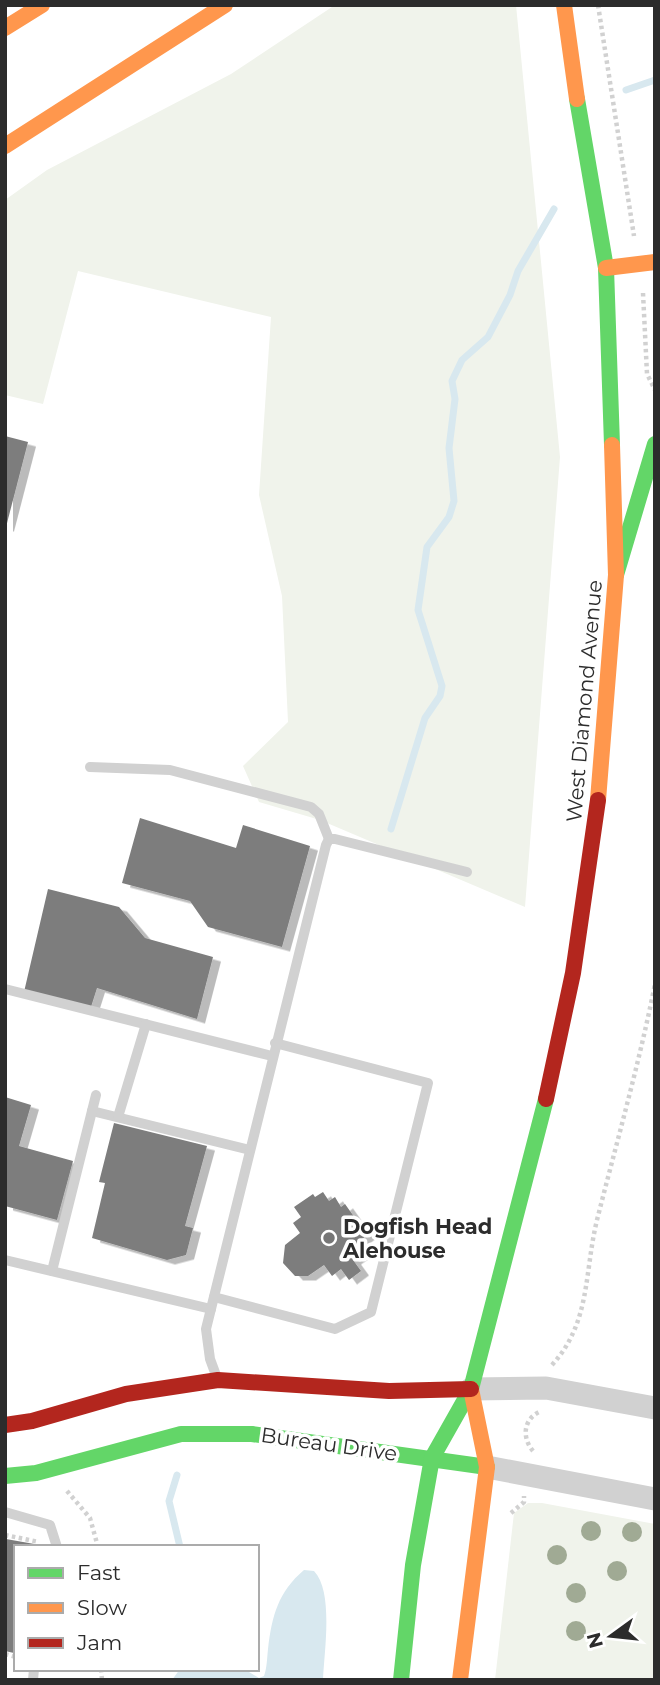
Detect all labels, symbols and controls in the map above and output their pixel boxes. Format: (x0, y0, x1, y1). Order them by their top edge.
street label: West Diamond Avenue (561, 579, 607, 823)
place label: Dogfish Head Alehouse (342, 1214, 492, 1263)
marker: Dogfish Head Alehouse (321, 1230, 337, 1246)
street label: Bureau Drive (259, 1422, 399, 1466)
legend (14, 1545, 259, 1671)
text: Fast (77, 1560, 121, 1585)
text: Slow (77, 1595, 127, 1620)
north arrow (576, 1601, 646, 1671)
text: Jam (76, 1630, 122, 1655)
text: N (582, 1630, 608, 1651)

